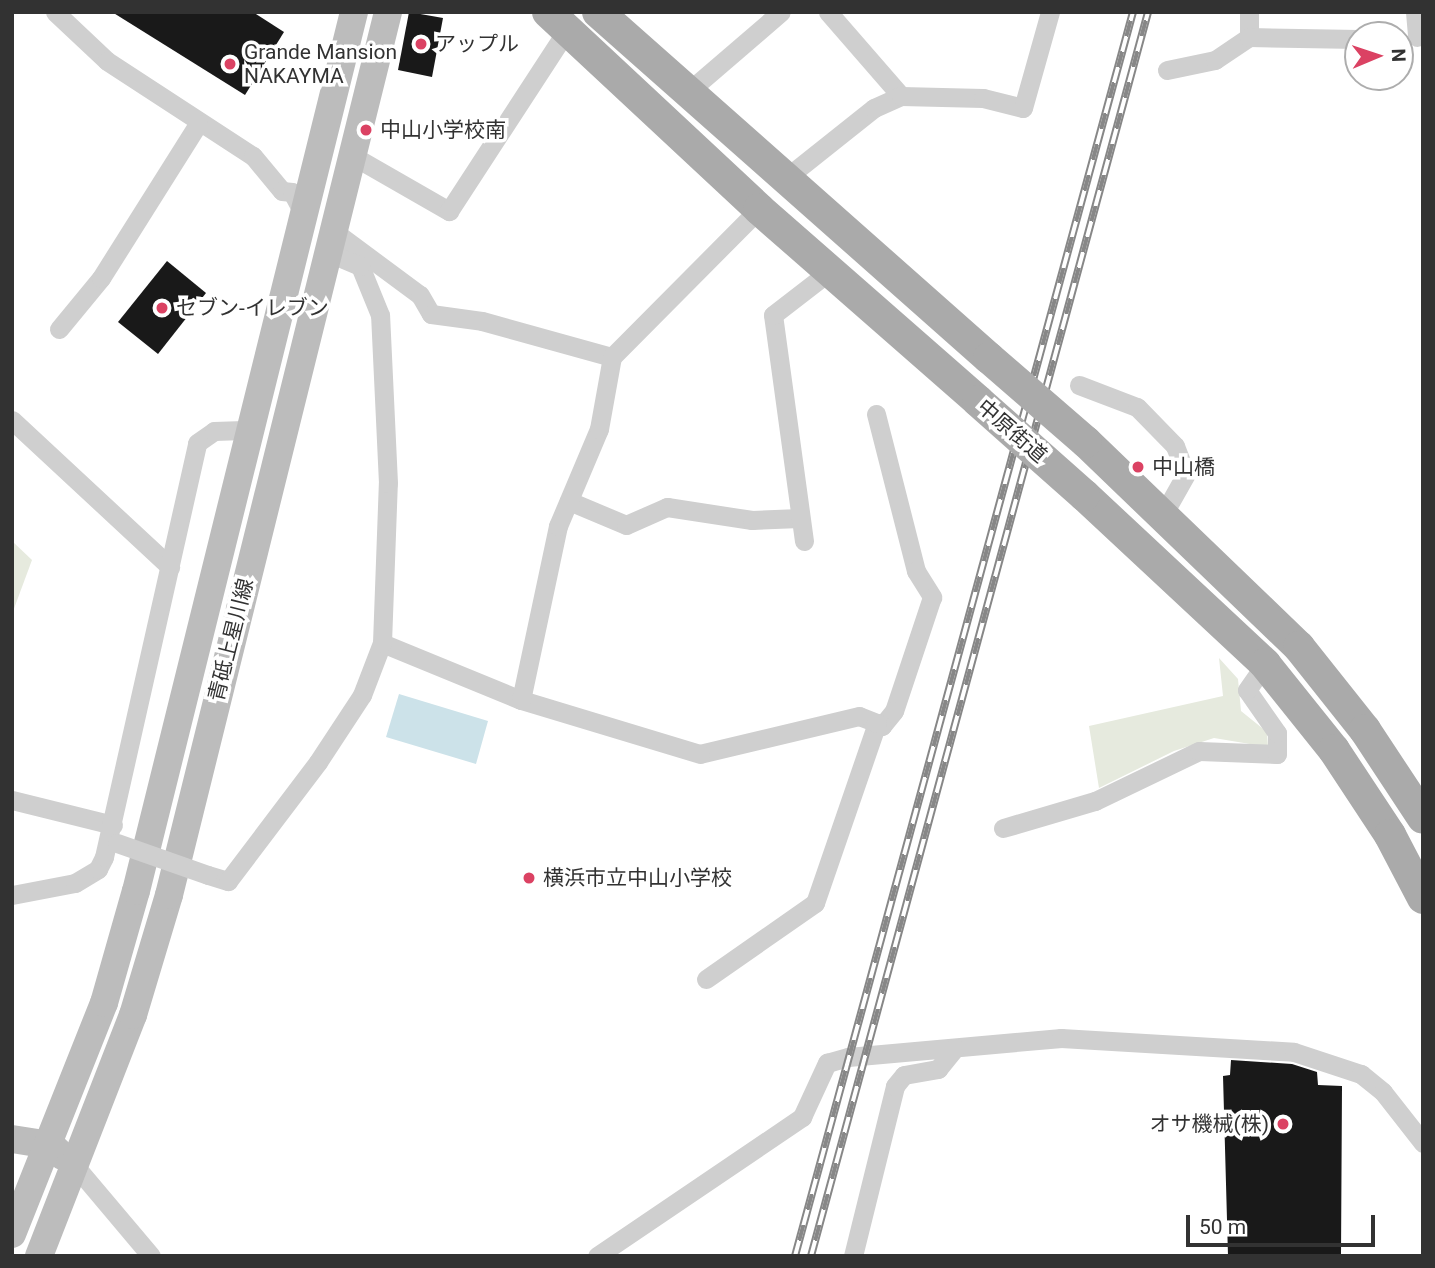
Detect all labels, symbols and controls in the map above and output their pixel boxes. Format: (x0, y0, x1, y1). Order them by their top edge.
north arrow (1344, 21, 1414, 91)
place label: アップル (435, 31, 519, 57)
marker: アップル (413, 36, 429, 52)
place label: Grande Mansion NAKAYMA (244, 39, 397, 89)
text: N (1387, 48, 1410, 62)
marker: Grande Mansion NAKAYMA (222, 56, 238, 72)
place label: 中山小学校南 (380, 117, 506, 143)
marker: 中山小学校南 (358, 122, 374, 138)
place label: セブン-イレブン (176, 295, 329, 321)
marker: セブン-イレブン (154, 300, 170, 316)
street label: 中原街道 (972, 394, 1052, 468)
place label: 中山橋 (1152, 454, 1215, 480)
marker: 中山橋 (1130, 459, 1146, 475)
street label: 青砥上星川線 (204, 576, 258, 704)
place label: 横浜市立中山小学校 (543, 865, 732, 891)
marker: 横浜市立中山小学校 (521, 870, 537, 886)
place label: オサ機械(株) (1150, 1111, 1269, 1137)
marker: オサ機械(株) (1275, 1116, 1291, 1132)
scale bar (1190, 1202, 1379, 1246)
text: 50 m (1199, 1215, 1246, 1239)

